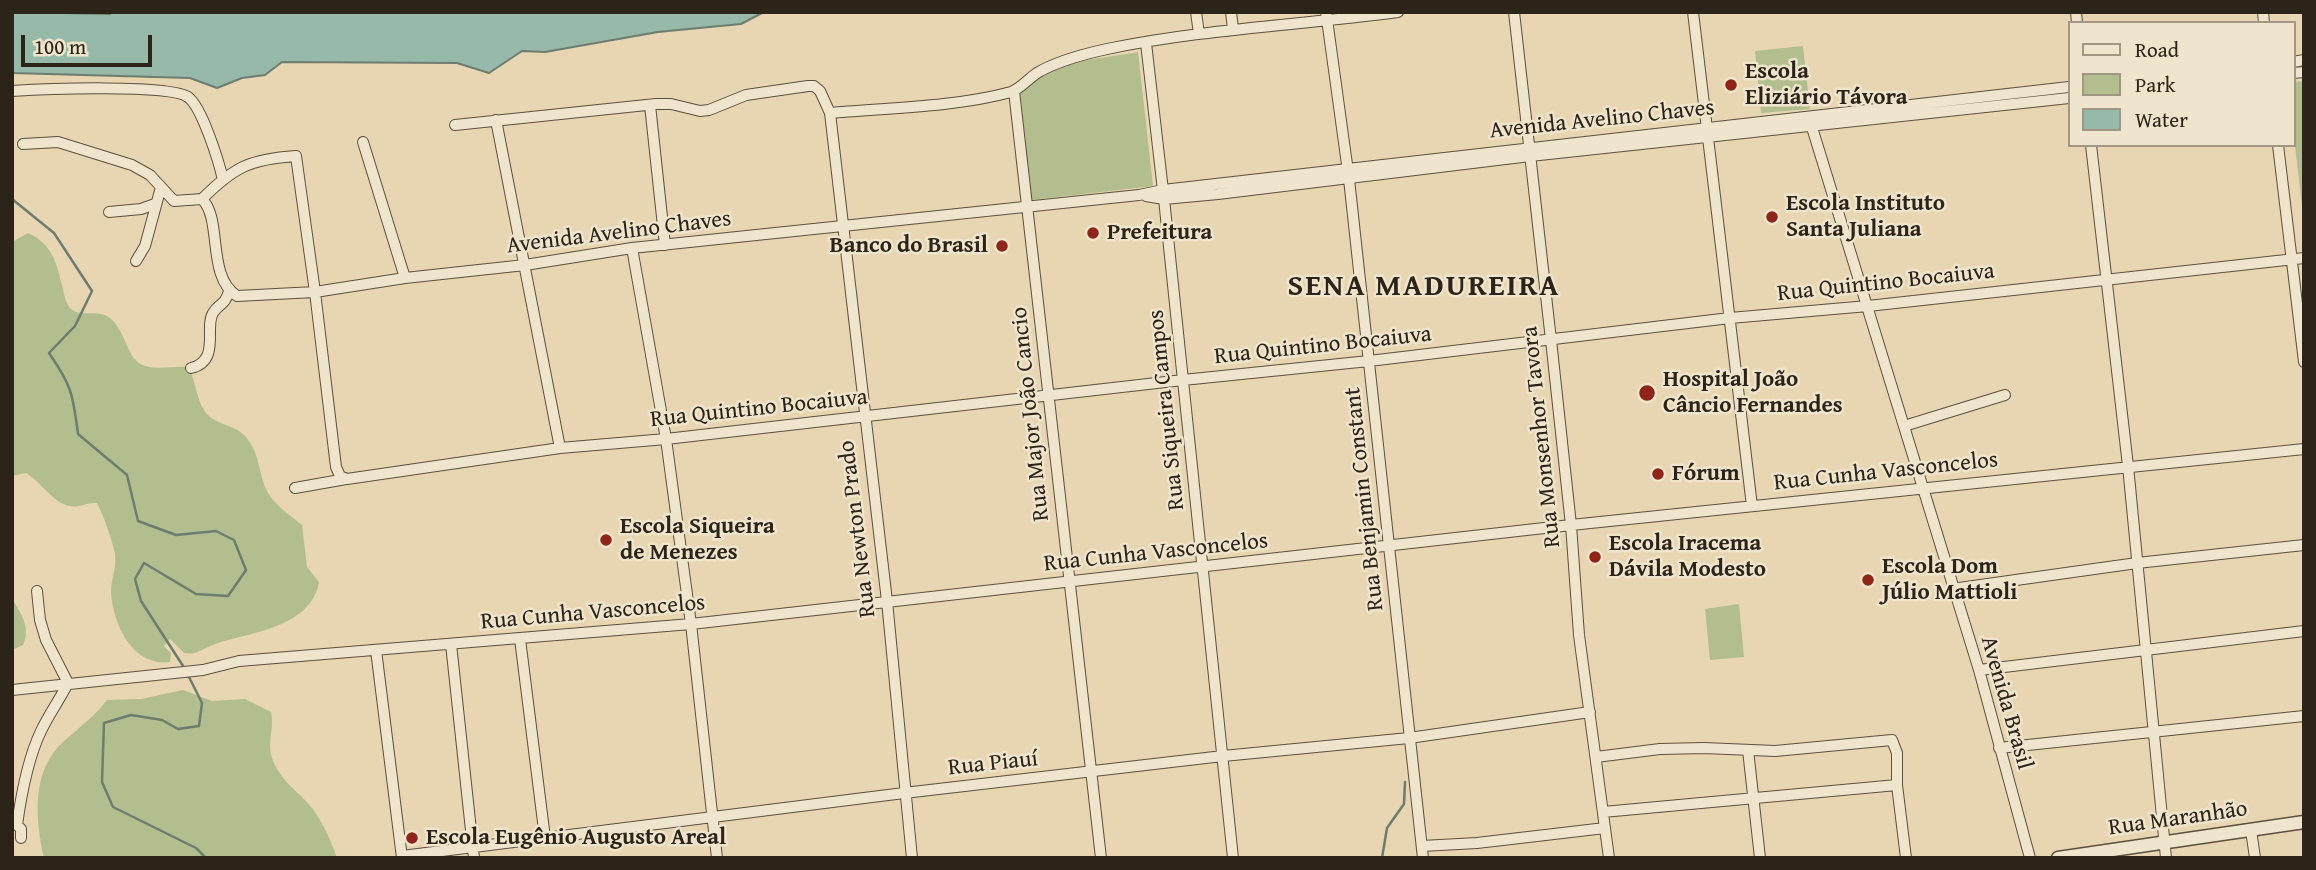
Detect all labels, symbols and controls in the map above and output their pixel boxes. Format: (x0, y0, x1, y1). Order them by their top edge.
scale bar (24, 21, 156, 65)
legend (2068, 21, 2295, 147)
text: 100 m (34, 31, 86, 62)
text: Road (2135, 34, 2179, 65)
place label: Escola Eliziário Távora (1745, 58, 1908, 112)
text: Park (2135, 69, 2176, 100)
marker: Escola Eliziário Távora (1723, 77, 1739, 93)
street label: Avenida Avelino Chaves (1488, 94, 1716, 146)
text: Water (2135, 104, 2188, 135)
place label: Escola Instituto Santa Juliana (1786, 190, 1945, 244)
street label: Avenida Avelino Chaves (505, 206, 733, 260)
marker: Escola Instituto Santa Juliana (1764, 209, 1780, 225)
place label: Prefeitura (1107, 219, 1212, 247)
marker: Prefeitura (1085, 225, 1101, 241)
place label: Banco do Brasil (829, 232, 988, 260)
marker: Banco do Brasil (994, 238, 1010, 254)
street label: Rua Quintino Bocaiuva (1776, 258, 1996, 308)
district label: SENA MADUREIRA (1289, 269, 1559, 305)
street label: Rua Major João Cancio (1006, 306, 1056, 522)
street label: Rua Siqueira Campos (1143, 308, 1191, 512)
street label: Rua Quintino Bocaiuva (1213, 321, 1433, 371)
street label: Rua Monsenhor Tavora (1517, 325, 1567, 549)
place label: Hospital João Câncio Fernandes (1663, 366, 1843, 420)
marker: Hospital João Câncio Fernandes (1637, 383, 1657, 403)
street label: Rua Quintino Bocaiuva (649, 384, 869, 434)
street label: Rua Benjamin Constant (1340, 386, 1390, 612)
street label: Rua Newton Prado (833, 439, 883, 619)
street label: Rua Cunha Vasconcelos (1773, 447, 1999, 497)
place label: Fórum (1672, 460, 1740, 488)
marker: Fórum (1650, 466, 1666, 482)
place label: Escola Siqueira de Menezes (620, 513, 775, 567)
street label: Rua Cunha Vasconcelos (1043, 528, 1269, 578)
place label: Escola Iracema Dávila Modesto (1609, 530, 1766, 584)
marker: Escola Siqueira de Menezes (598, 532, 614, 548)
marker: Escola Iracema Dávila Modesto (1587, 549, 1603, 565)
place label: Escola Dom Júlio Mattioli (1882, 553, 2017, 607)
marker: Escola Dom Júlio Mattioli (1860, 572, 1876, 588)
street label: Rua Cunha Vasconcelos (480, 589, 706, 637)
street label: Avenida Brasil (1974, 633, 2038, 773)
street label: Rua Piauí (947, 746, 1039, 782)
street label: Rua Maranhão (2107, 796, 2249, 842)
place label: Escola Eugênio Augusto Areal (426, 824, 726, 852)
marker: Escola Eugênio Augusto Areal (404, 830, 420, 846)

